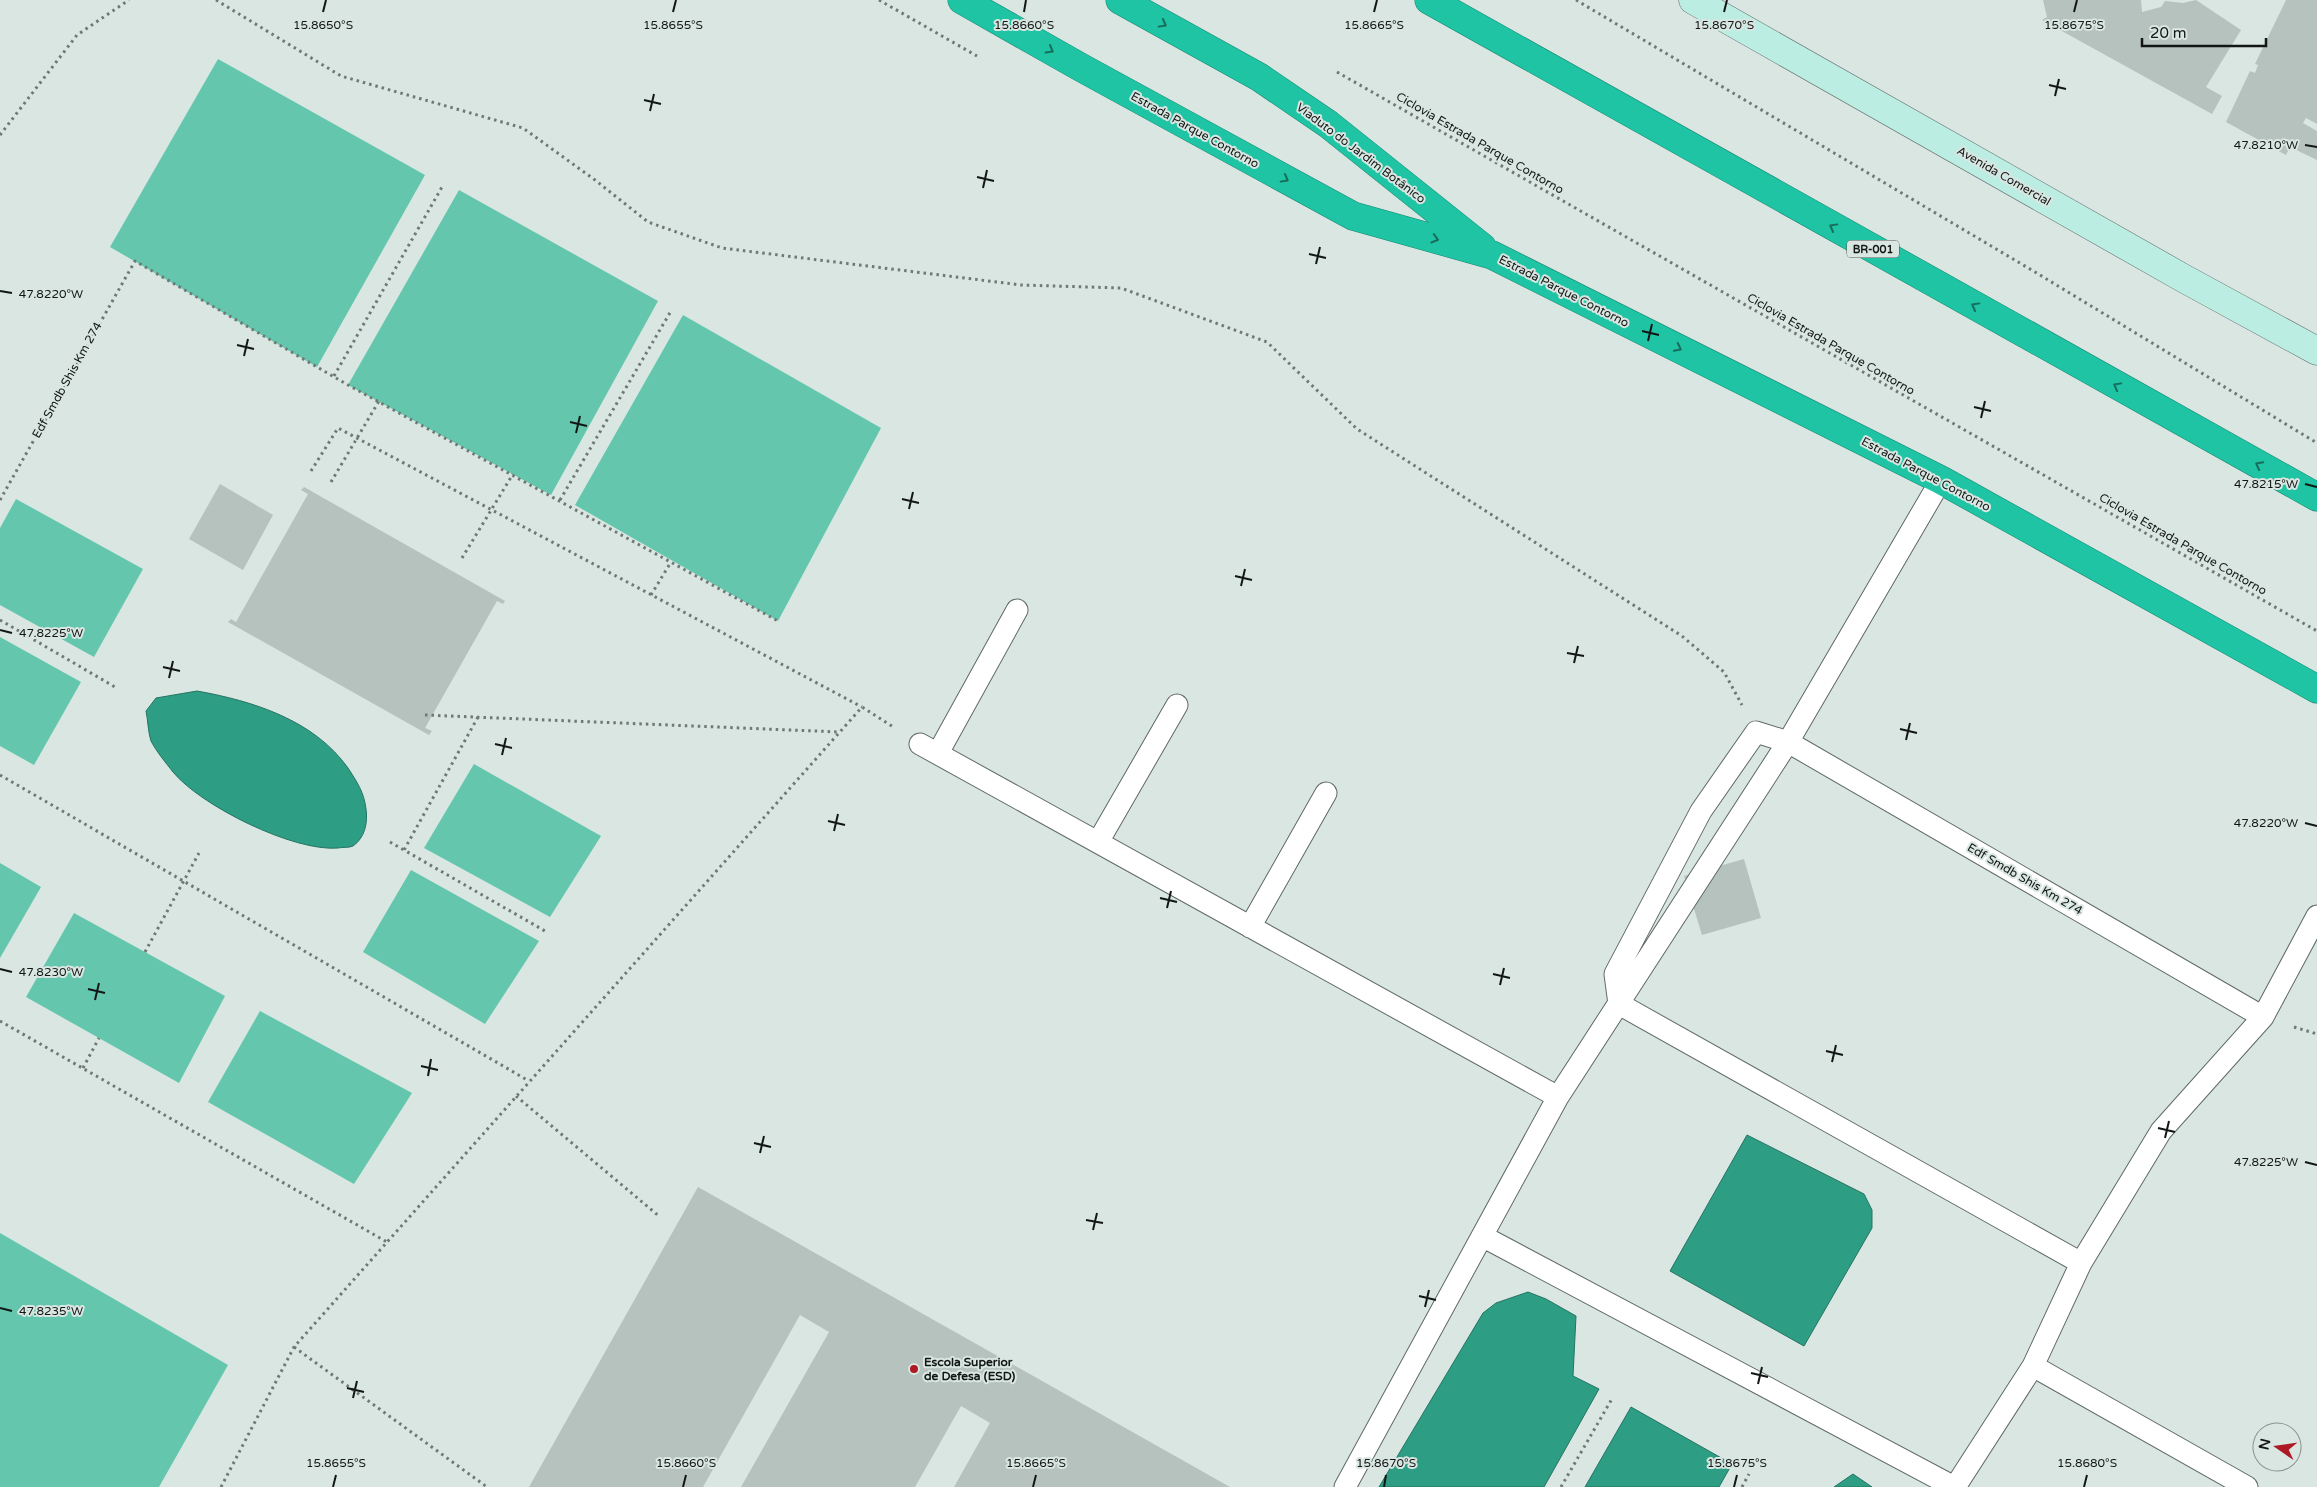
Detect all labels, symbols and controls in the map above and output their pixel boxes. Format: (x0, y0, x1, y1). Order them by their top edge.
scale bar (2142, 15, 2266, 47)
text: 15.8650°S (293, 18, 353, 32)
text: 15.8655°S (643, 18, 703, 32)
text: 15.8660°S (994, 18, 1054, 32)
one-way arrow (1158, 18, 1167, 28)
text: 15.8665°S (1344, 18, 1404, 32)
text: 15.8670°S (1694, 18, 1754, 32)
text: 15.8675°S (2044, 18, 2104, 32)
text: 20 m (2150, 24, 2187, 42)
one-way arrow (1045, 44, 1054, 54)
street label: Estrada Parque Contorno (1129, 89, 1261, 171)
street label: Ciclovia Estrada Parque Contorno (1394, 89, 1566, 197)
street label: Viaduto do Jardim Botânico (1294, 100, 1428, 206)
text: 47.8210°W (2234, 138, 2298, 152)
street label: Avenida Comercial (1955, 143, 2053, 209)
one-way arrow (1279, 173, 1288, 183)
one-way arrow (1830, 223, 1839, 233)
one-way arrow (1430, 233, 1438, 243)
road number: BR-001 (1847, 240, 1899, 258)
street label: Estrada Parque Contorno (1497, 252, 1631, 330)
text: 47.8220°W (19, 287, 83, 301)
street label: Ciclovia Estrada Parque Contorno (1745, 290, 1917, 398)
one-way arrow (1971, 303, 1980, 313)
street label: Edf Smdb Shis Km 274 (29, 319, 105, 441)
one-way arrow (1673, 342, 1682, 352)
one-way arrow (2113, 382, 2122, 392)
street label: Estrada Parque Contorno (1859, 434, 1993, 514)
one-way arrow (2255, 461, 2264, 471)
text: 47.8215°W (2234, 477, 2298, 491)
street label: Ciclovia Estrada Parque Contorno (2097, 490, 2269, 598)
text: 47.8225°W (19, 626, 83, 640)
text: 47.8220°W (2234, 816, 2298, 830)
street label: Edf Smdb Shis Km 274 (1965, 840, 2085, 918)
text: 47.8230°W (19, 965, 83, 979)
text: 47.8225°W (2234, 1155, 2298, 1169)
text: 47.8235°W (19, 1304, 83, 1318)
place label: Escola Superior de Defesa (ESD) (924, 1355, 1015, 1383)
marker: Escola Superior de Defesa (ESD) (908, 1363, 920, 1375)
north arrow (2252, 1422, 2302, 1472)
text: N (2255, 1437, 2274, 1452)
text: 15.8655°S (306, 1456, 366, 1470)
text: 15.8660°S (656, 1456, 716, 1470)
text: 15.8665°S (1006, 1456, 1066, 1470)
text: 15.8670°S (1356, 1456, 1416, 1470)
text: 15.8675°S (1707, 1456, 1767, 1470)
text: 15.8680°S (2057, 1456, 2117, 1470)

